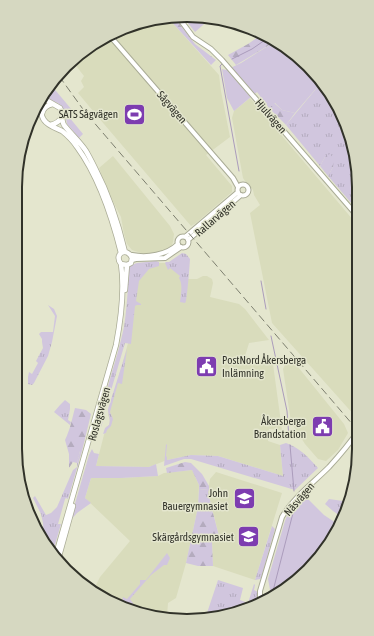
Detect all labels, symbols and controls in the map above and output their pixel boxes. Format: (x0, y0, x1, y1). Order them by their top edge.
street label: Sågvägen (155, 88, 189, 126)
street label: Hjulvägen (253, 96, 289, 136)
sports icon: SATS Sågvägen (121, 101, 147, 127)
place label: SATS Sågvägen (59, 108, 118, 120)
street label: Rallarvägen (193, 197, 237, 239)
public building icon: PostNord Åkersberga Inlämning (193, 353, 219, 379)
place label: PostNord Åkersberga Inlämning (222, 353, 306, 379)
street label: Roslagsvägen (86, 386, 112, 442)
place label: Åkersberga Brandstation (254, 414, 306, 440)
public building icon: Åkersberga Brandstation (309, 414, 335, 440)
street label: Näsvägen (281, 480, 317, 518)
school or university icon: John Bauergymnasiet (231, 486, 257, 512)
place label: John Bauergymnasiet (162, 487, 228, 512)
school or university icon: Skärgårdsgymnasiet (236, 524, 262, 550)
place label: Skärgårdsgymnasiet (152, 531, 234, 543)

